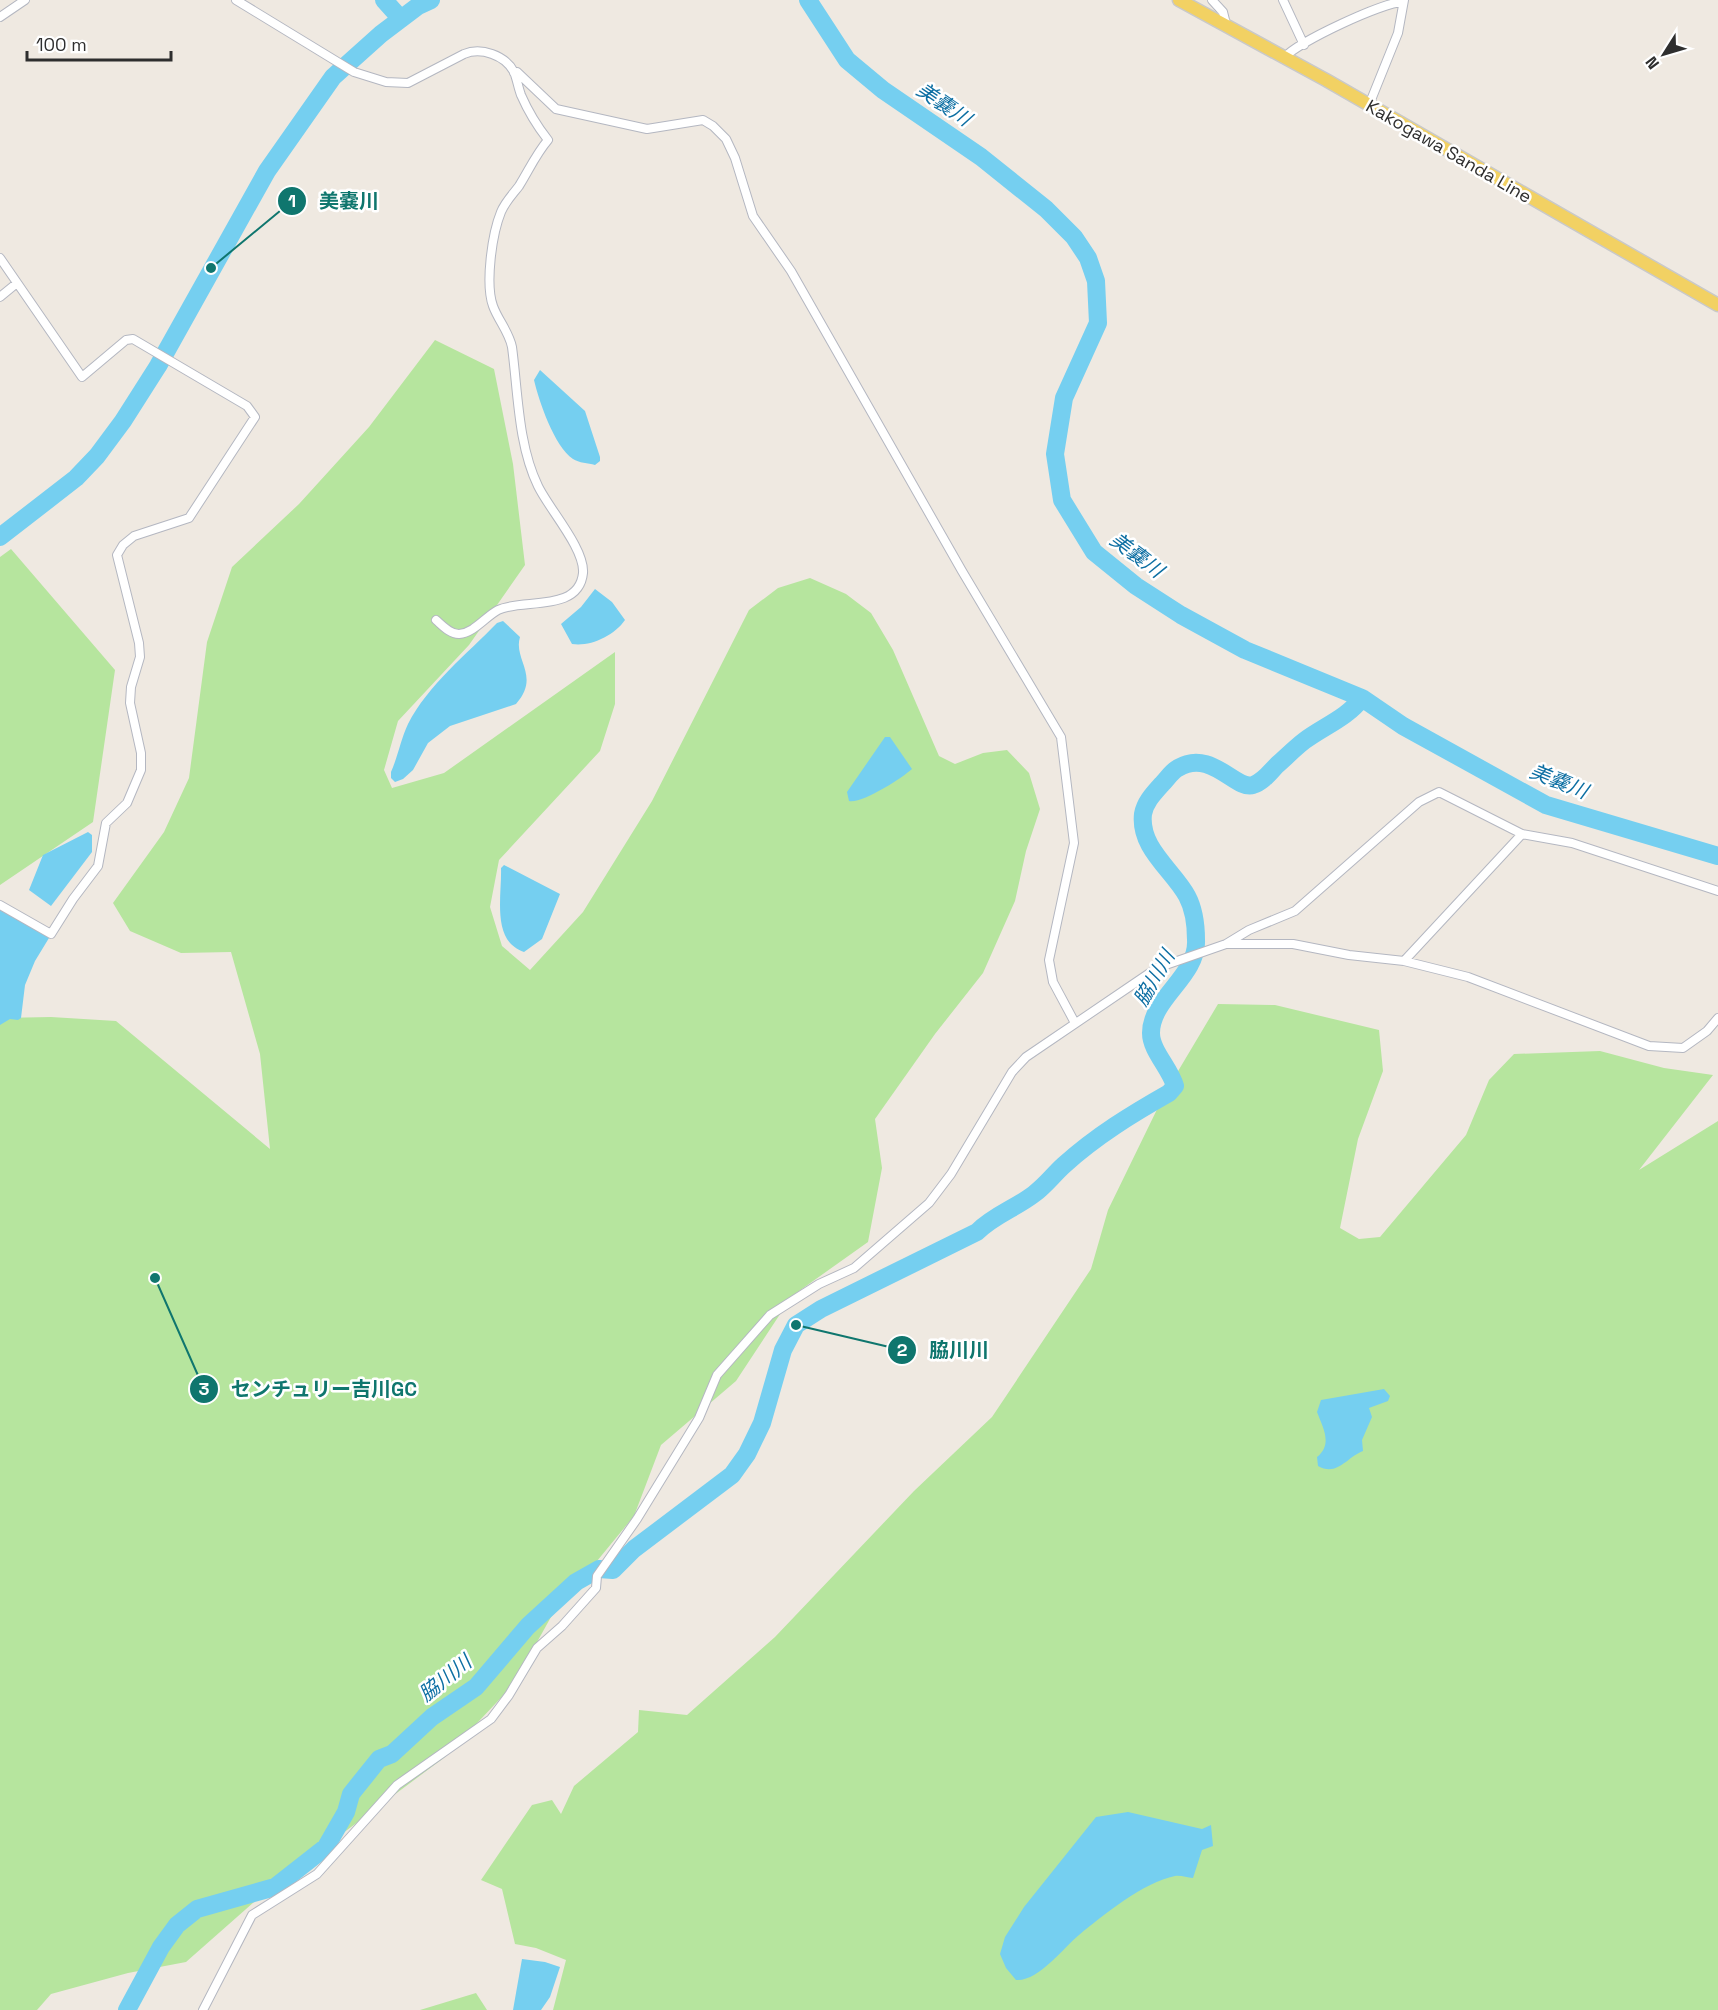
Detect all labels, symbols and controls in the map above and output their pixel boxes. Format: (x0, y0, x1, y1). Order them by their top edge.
scale bar (27, 24, 171, 62)
north arrow (1634, 24, 1694, 84)
text: 100 m (36, 33, 87, 56)
text: N (1641, 52, 1664, 73)
water label: 美嚢川 (912, 76, 978, 133)
street label: Kakogawa Sanda Line (1362, 94, 1536, 208)
callout: 美嚢川 (277, 182, 391, 220)
text: 美嚢川 (319, 188, 379, 214)
text: 1 (288, 189, 296, 212)
water label: 美嚢川 (1105, 527, 1170, 585)
water label: 美嚢川 (1526, 758, 1594, 805)
water label: 脇川川 (1128, 944, 1181, 1010)
callout: 脇川川 (887, 1331, 1001, 1369)
text: 脇川川 (929, 1337, 989, 1363)
text: 2 (897, 1338, 908, 1361)
callout: センチュリー吉川GC (189, 1370, 429, 1408)
text: センチュリー吉川GC (231, 1376, 417, 1402)
text: 3 (199, 1377, 210, 1400)
water label: 脇川川 (414, 1648, 478, 1707)

